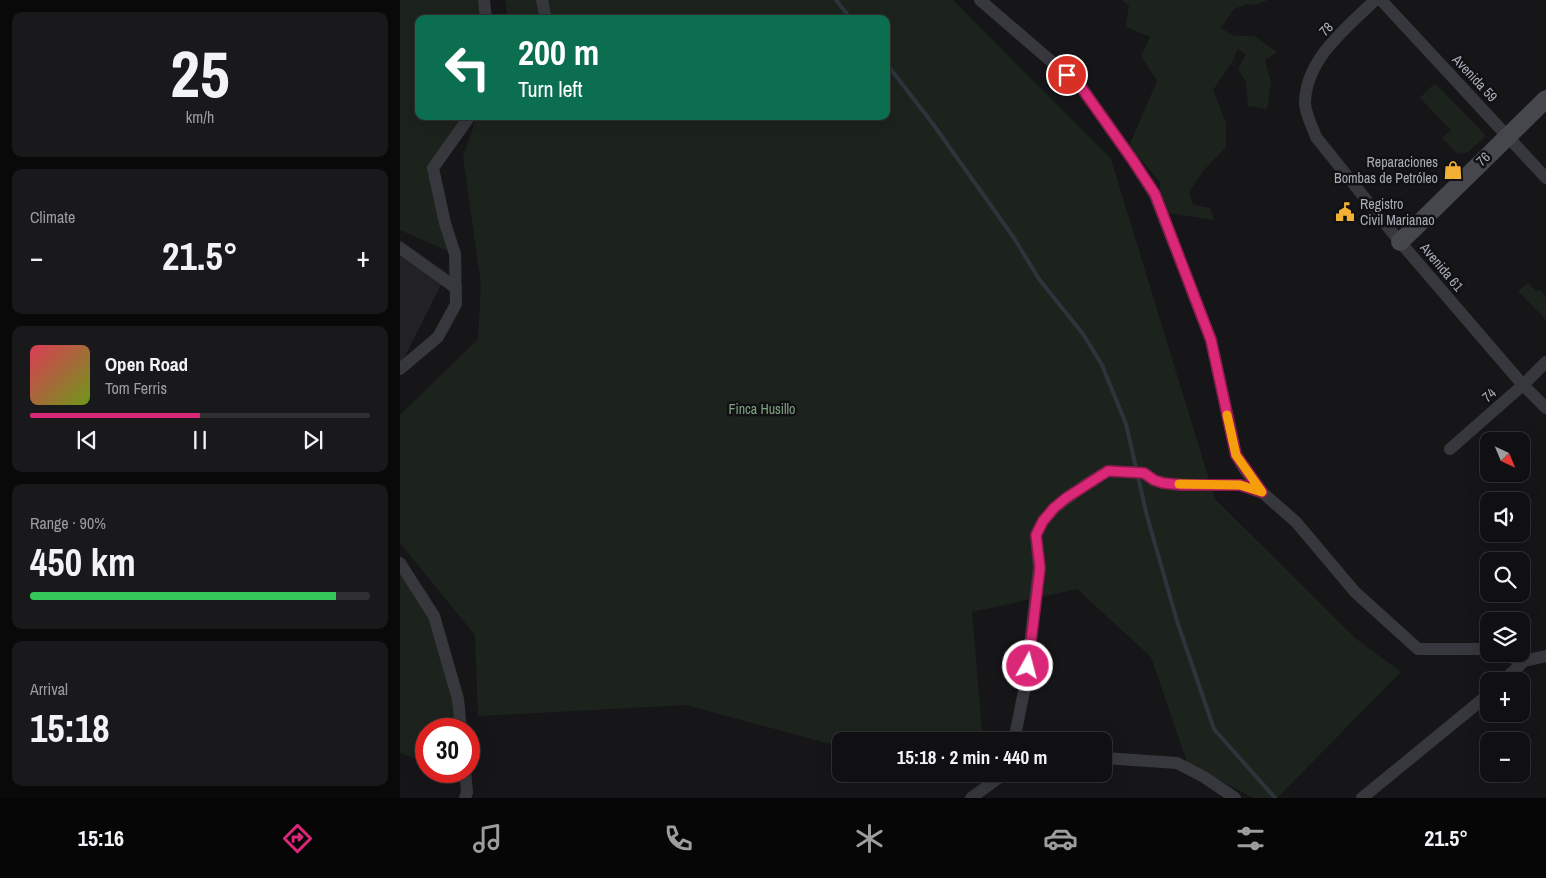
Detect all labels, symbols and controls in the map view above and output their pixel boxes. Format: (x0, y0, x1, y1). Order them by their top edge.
street label: 78 (1315, 18, 1337, 40)
text: 200 m (518, 29, 599, 76)
text: 25 (170, 30, 230, 117)
icon: left (435, 35, 500, 100)
street label: Avenida 59 (1448, 50, 1501, 105)
pin (1046, 54, 1088, 96)
icon: arrive (1053, 61, 1081, 89)
text: Turn left (518, 74, 583, 104)
text: km/h (186, 106, 214, 128)
street label: 76 (1472, 148, 1494, 170)
place label: Reparaciones Bombas de Petróleo (1334, 153, 1438, 187)
shop icon: Reparaciones Bombas de Petróleo (1442, 159, 1464, 181)
place label: Registro Civil Marianao (1360, 195, 1435, 229)
public building icon: Registro Civil Marianao (1334, 201, 1356, 223)
text: Climate (30, 206, 75, 228)
text: 21.5° (162, 231, 238, 282)
text: − (30, 238, 43, 276)
text: + (357, 238, 370, 276)
street label: Avenida 61 (1416, 238, 1468, 295)
text: Open Road (105, 351, 188, 377)
text: Tom Ferris (105, 377, 167, 399)
street label: 74 (1478, 384, 1500, 406)
park label: Finca Husillo (729, 400, 796, 418)
icon: previous (73, 426, 101, 454)
icon: pause (186, 426, 214, 454)
icon: next (299, 426, 327, 454)
north arrow (1480, 432, 1530, 482)
map controls (1480, 432, 1530, 782)
button: sound (1480, 492, 1530, 542)
text: Range · 90% (30, 512, 106, 534)
text: 450 km (30, 537, 136, 588)
button: search (1480, 552, 1530, 602)
button: layers (1480, 612, 1530, 662)
position arrow (1001, 639, 1053, 691)
button: + (1480, 672, 1530, 722)
text: Arrival (30, 678, 68, 700)
text: 15:18 (30, 703, 110, 754)
speed limit sign: 30 (415, 718, 480, 783)
button: − (1480, 732, 1530, 782)
text: 15:18 · 2 min · 440 m (897, 744, 1047, 770)
icon: directions (280, 821, 315, 856)
icon: music (470, 821, 505, 856)
icon: phone (661, 821, 696, 856)
icon: climate (852, 821, 887, 856)
icon: car (1043, 821, 1078, 856)
icon: filters (1233, 821, 1268, 856)
text: 15:16 (78, 823, 124, 853)
text: 21.5° (1424, 823, 1468, 853)

